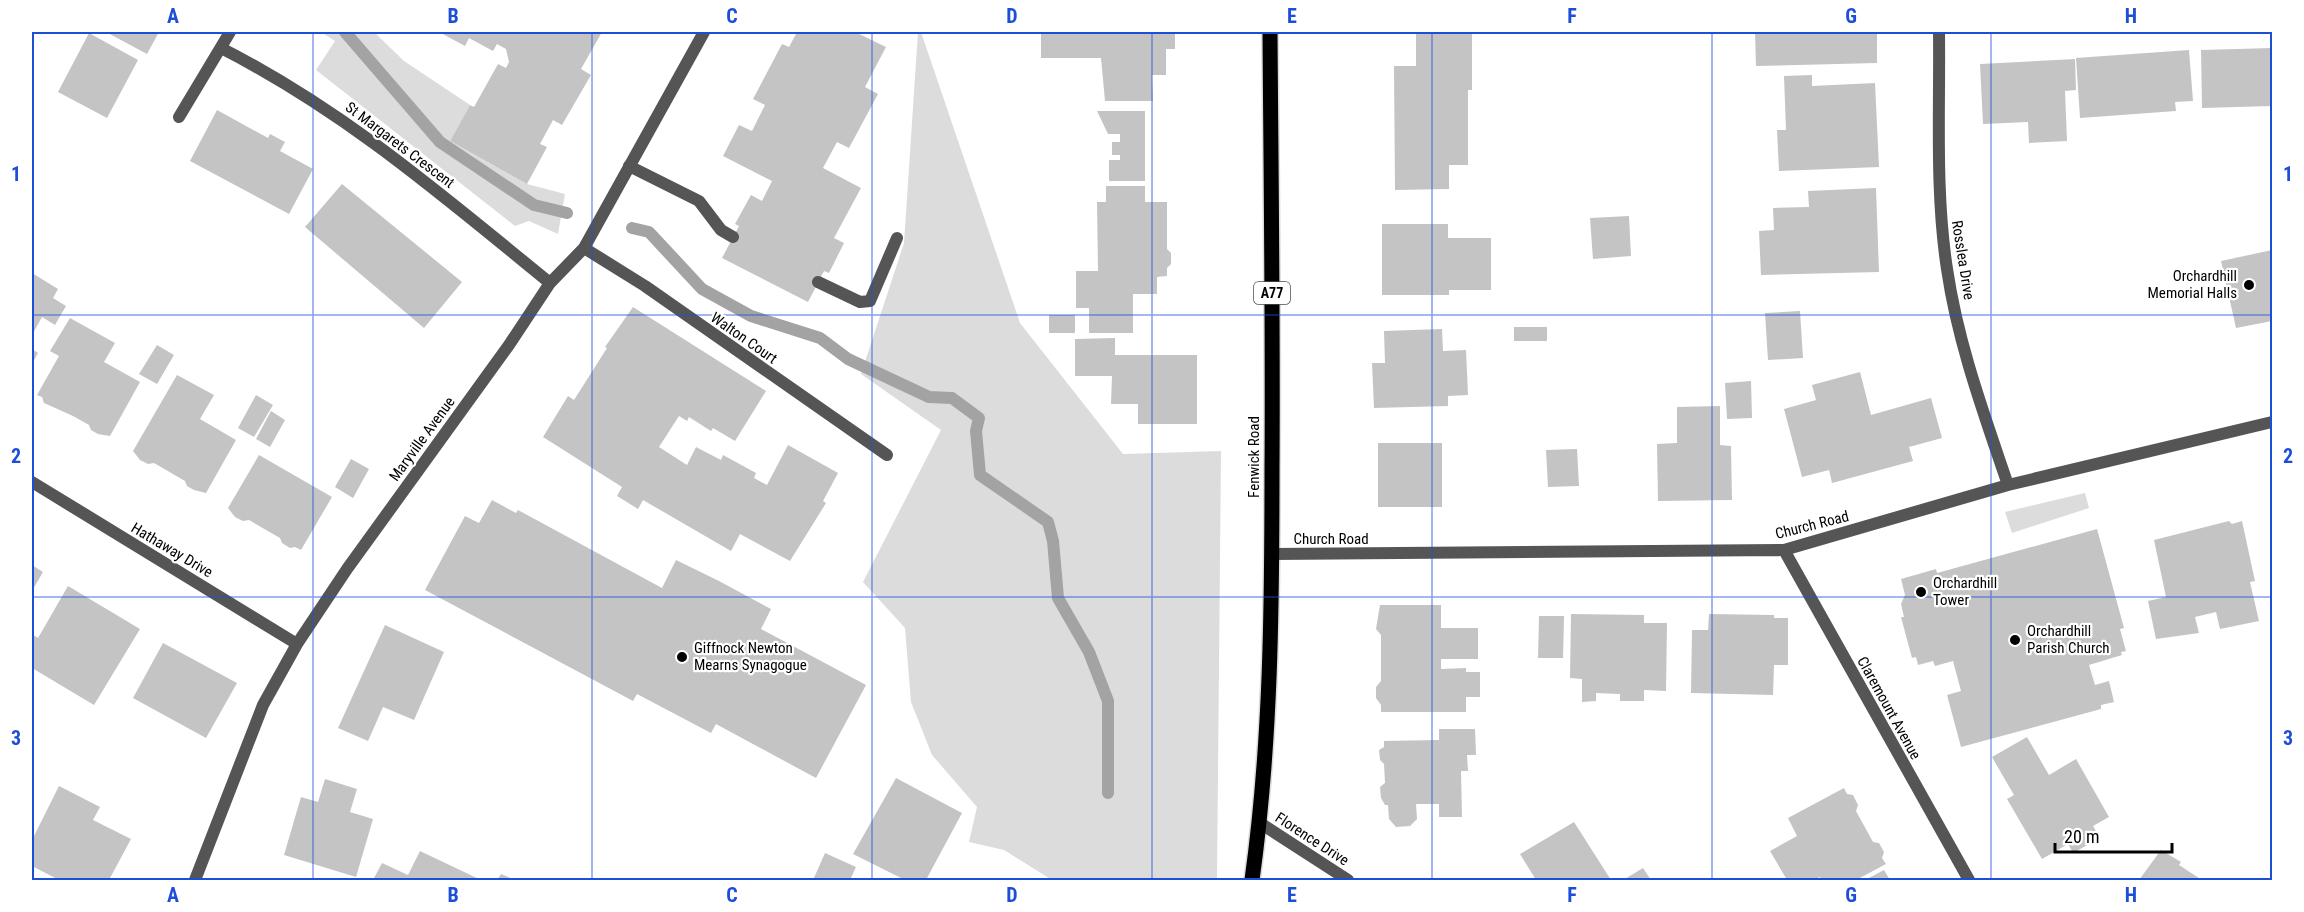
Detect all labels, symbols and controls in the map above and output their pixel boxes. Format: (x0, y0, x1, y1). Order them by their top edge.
text: A (167, 4, 179, 28)
text: B (447, 4, 459, 28)
text: C (726, 4, 738, 28)
text: D (1006, 4, 1018, 28)
text: E (1287, 4, 1297, 28)
text: F (1567, 4, 1577, 28)
text: G (1845, 4, 1857, 28)
text: H (2125, 4, 2137, 28)
street label: St Margarets Crescent (342, 98, 458, 192)
text: 1 (11, 162, 21, 186)
text: 1 (2283, 162, 2293, 186)
street label: Rosslea Drive (1948, 219, 1978, 301)
place label: Orchardhill Memorial Halls (2148, 267, 2237, 302)
marker: Orchardhill Memorial Halls (2242, 278, 2256, 292)
road number: A77 (1254, 282, 1290, 304)
street label: Walton Court (707, 309, 781, 367)
street label: Maryville Avenue (385, 393, 459, 485)
street label: Fenwick Road (1245, 416, 1263, 498)
text: 2 (11, 444, 21, 468)
text: 2 (2283, 444, 2293, 468)
street label: Church Road (1773, 507, 1851, 543)
street label: Hathaway Drive (128, 519, 216, 581)
street label: Church Road (1293, 530, 1369, 548)
place label: Orchardhill Tower (1933, 574, 1997, 609)
marker: Orchardhill Tower (1914, 585, 1928, 599)
place label: Orchardhill Parish Church (2027, 622, 2110, 657)
marker: Orchardhill Parish Church (2008, 633, 2022, 647)
place label: Giffnock Newton Mearns Synagogue (694, 639, 807, 674)
marker: Giffnock Newton Mearns Synagogue (675, 650, 689, 664)
street label: Claremount Avenue (1853, 653, 1925, 763)
text: 3 (11, 726, 21, 750)
text: 3 (2283, 726, 2293, 750)
street label: Florence Drive (1272, 809, 1352, 869)
scale bar (2055, 816, 2172, 854)
text: 20 m (2064, 826, 2099, 847)
text: A (167, 883, 179, 907)
text: B (447, 883, 459, 907)
text: C (726, 883, 738, 907)
text: D (1006, 883, 1018, 907)
text: E (1287, 883, 1297, 907)
text: F (1567, 883, 1577, 907)
text: G (1845, 883, 1857, 907)
text: H (2125, 883, 2137, 907)

